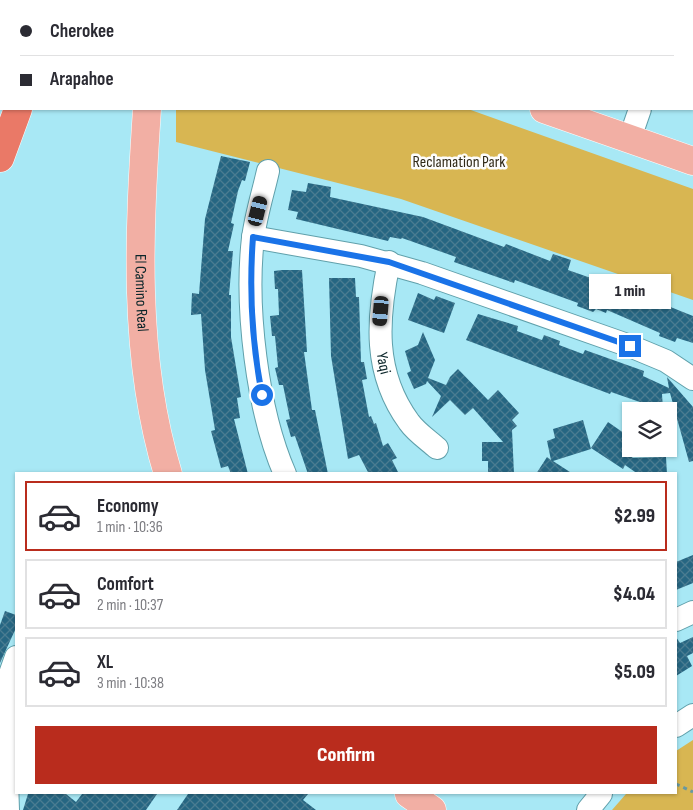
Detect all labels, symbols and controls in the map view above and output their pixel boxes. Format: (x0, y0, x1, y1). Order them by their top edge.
text: Cherokee (50, 20, 114, 43)
text: Arapahoe (50, 68, 114, 91)
park label: Reclamation Park (413, 153, 505, 172)
car (247, 195, 268, 227)
street label: El Camino Real (131, 254, 152, 332)
callout: 1 min (589, 274, 671, 308)
text: 1 min (615, 282, 645, 301)
car (372, 295, 389, 327)
route end (619, 335, 641, 357)
street label: Yaqi (372, 351, 395, 376)
route start (251, 384, 273, 406)
map controls (622, 402, 677, 457)
button: layers (622, 402, 677, 457)
icon: car (37, 494, 82, 539)
text: Economy (97, 495, 159, 518)
text: $2.99 (614, 505, 655, 528)
text: 1 min · 10:36 (97, 518, 163, 537)
icon: car (37, 572, 82, 617)
text: Comfort (97, 573, 154, 596)
text: $4.04 (613, 583, 655, 606)
text: 2 min · 10:37 (97, 596, 163, 615)
icon: car (37, 650, 82, 695)
text: XL (97, 651, 113, 674)
text: $5.09 (614, 661, 655, 684)
text: 3 min · 10:38 (97, 674, 164, 693)
button: Confirm (35, 726, 657, 784)

